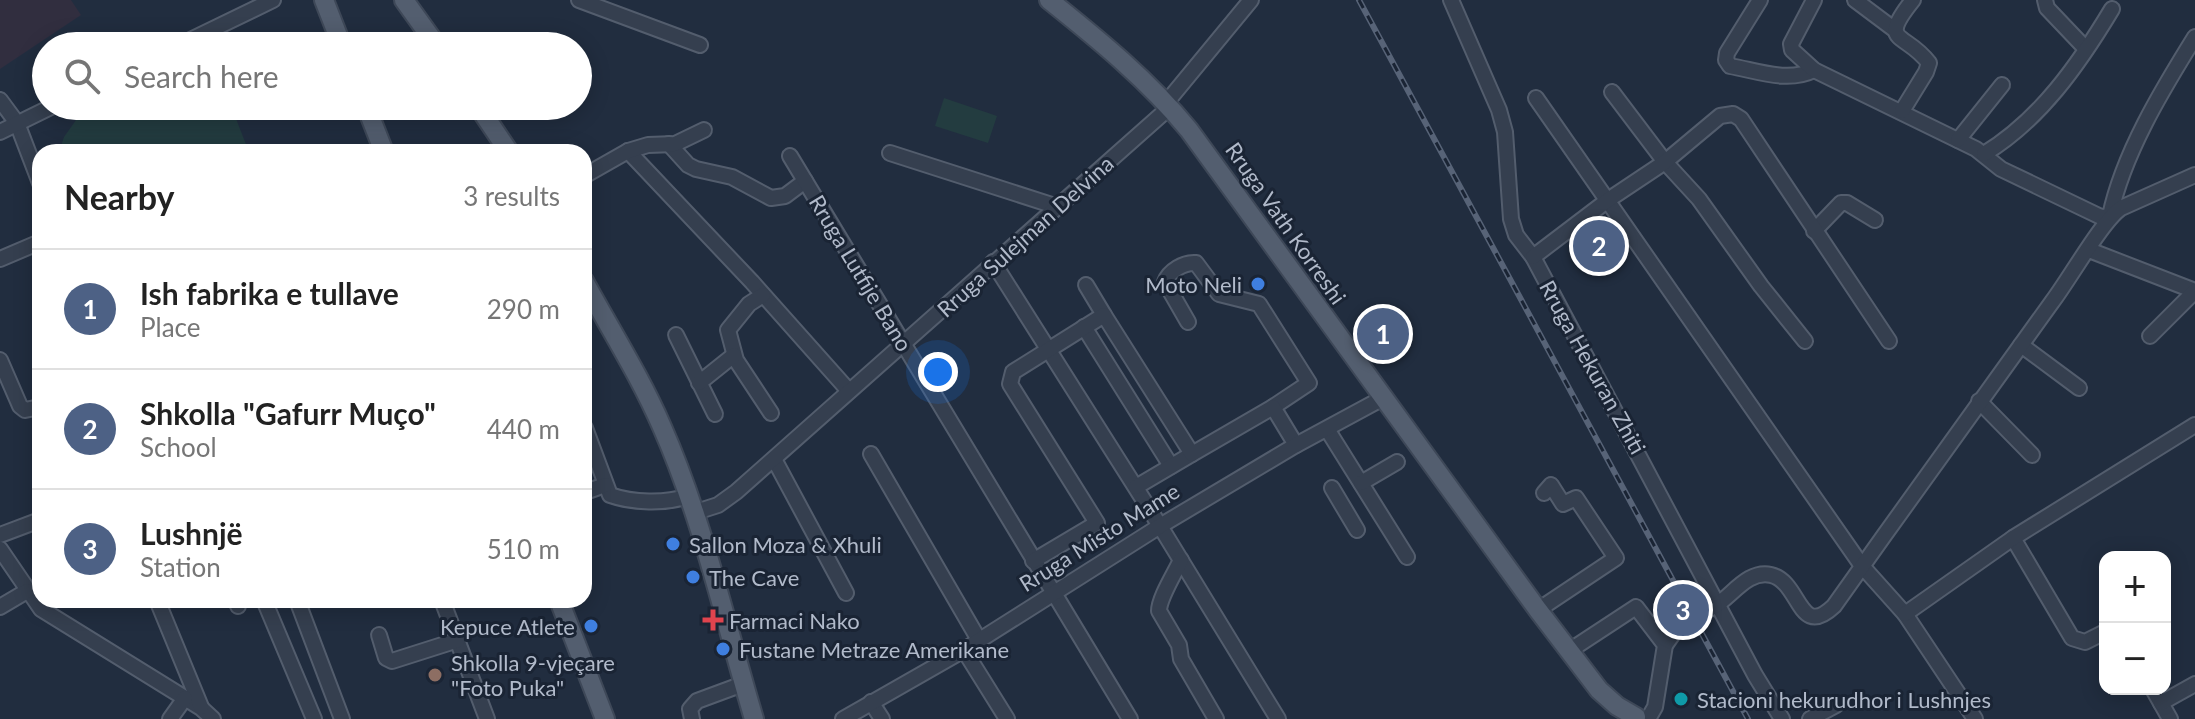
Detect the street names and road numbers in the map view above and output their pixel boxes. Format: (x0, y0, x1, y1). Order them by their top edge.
street label: Rruga Vath Korreshi (1220, 137, 1352, 309)
street label: Rruga Sulejman Delvina (931, 150, 1119, 322)
street label: Rruga Lutfije Bano (804, 190, 918, 356)
street label: Rruga Hekuran Zhiti (1534, 275, 1652, 459)
street label: Rruga Misto Mame (1014, 477, 1184, 597)

